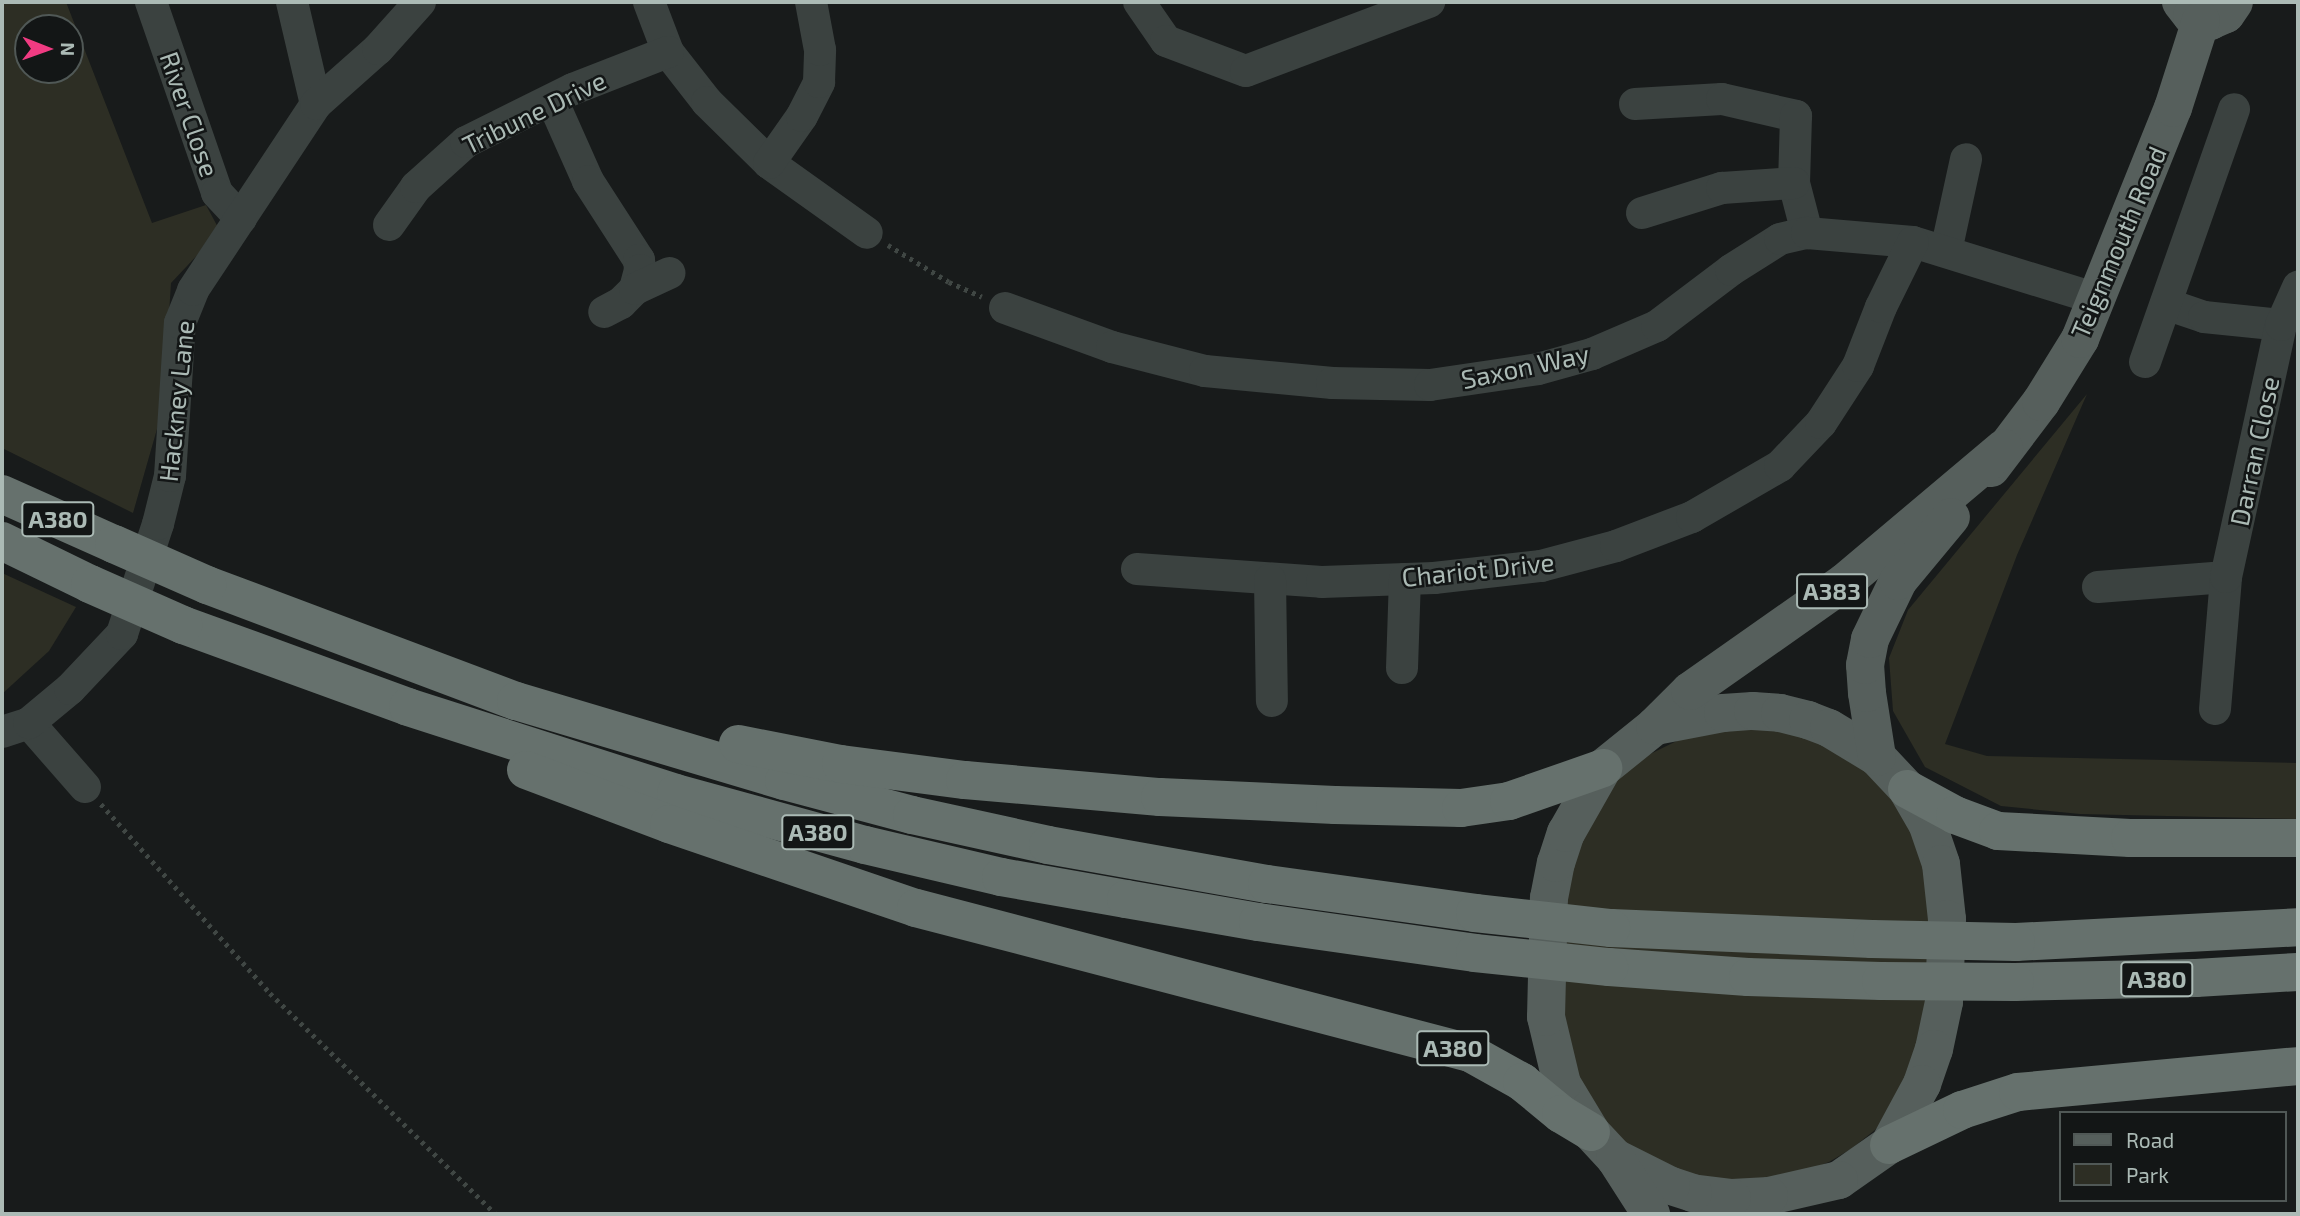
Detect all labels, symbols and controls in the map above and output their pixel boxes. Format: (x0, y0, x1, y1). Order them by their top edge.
north arrow (14, 14, 84, 84)
text: N (57, 42, 80, 56)
street label: River Close (154, 47, 226, 181)
street label: Tribune Drive (457, 64, 611, 160)
street label: Teignmouth Road (2064, 141, 2172, 343)
street label: Hackney Lane (152, 318, 200, 484)
street label: Saxon Way (1458, 337, 1592, 395)
street label: Darran Close (2223, 373, 2285, 529)
road number: A380 (21, 498, 95, 540)
street label: Chariot Drive (1400, 545, 1556, 593)
road number: A383 (1795, 570, 1869, 612)
road number: A380 (781, 812, 855, 852)
road number: A380 (2120, 959, 2194, 1000)
road number: A380 (1416, 1028, 1490, 1068)
legend (2058, 1111, 2286, 1202)
text: Road (2126, 1127, 2174, 1152)
text: Park (2126, 1162, 2169, 1187)

